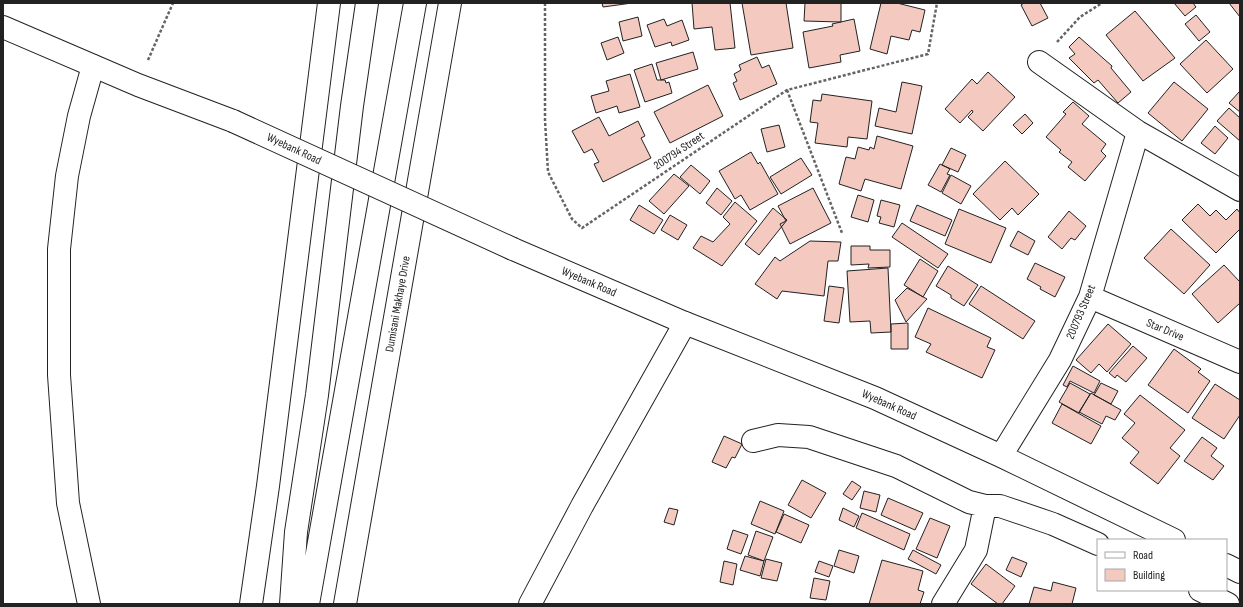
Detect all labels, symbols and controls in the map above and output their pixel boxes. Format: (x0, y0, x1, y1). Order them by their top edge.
street label: 200794 Street (651, 128, 708, 173)
street label: Wyebank Road (264, 130, 324, 168)
street label: Dumisani Makhaye Drive (382, 255, 414, 353)
street label: Wyebank Road (559, 264, 619, 300)
street label: 200793 Street (1063, 282, 1099, 342)
street label: Star Drive (1144, 315, 1186, 345)
street label: Wyebank Road (859, 386, 919, 424)
legend (1097, 539, 1227, 591)
text: Road (1133, 548, 1153, 563)
text: Building (1133, 568, 1165, 583)

